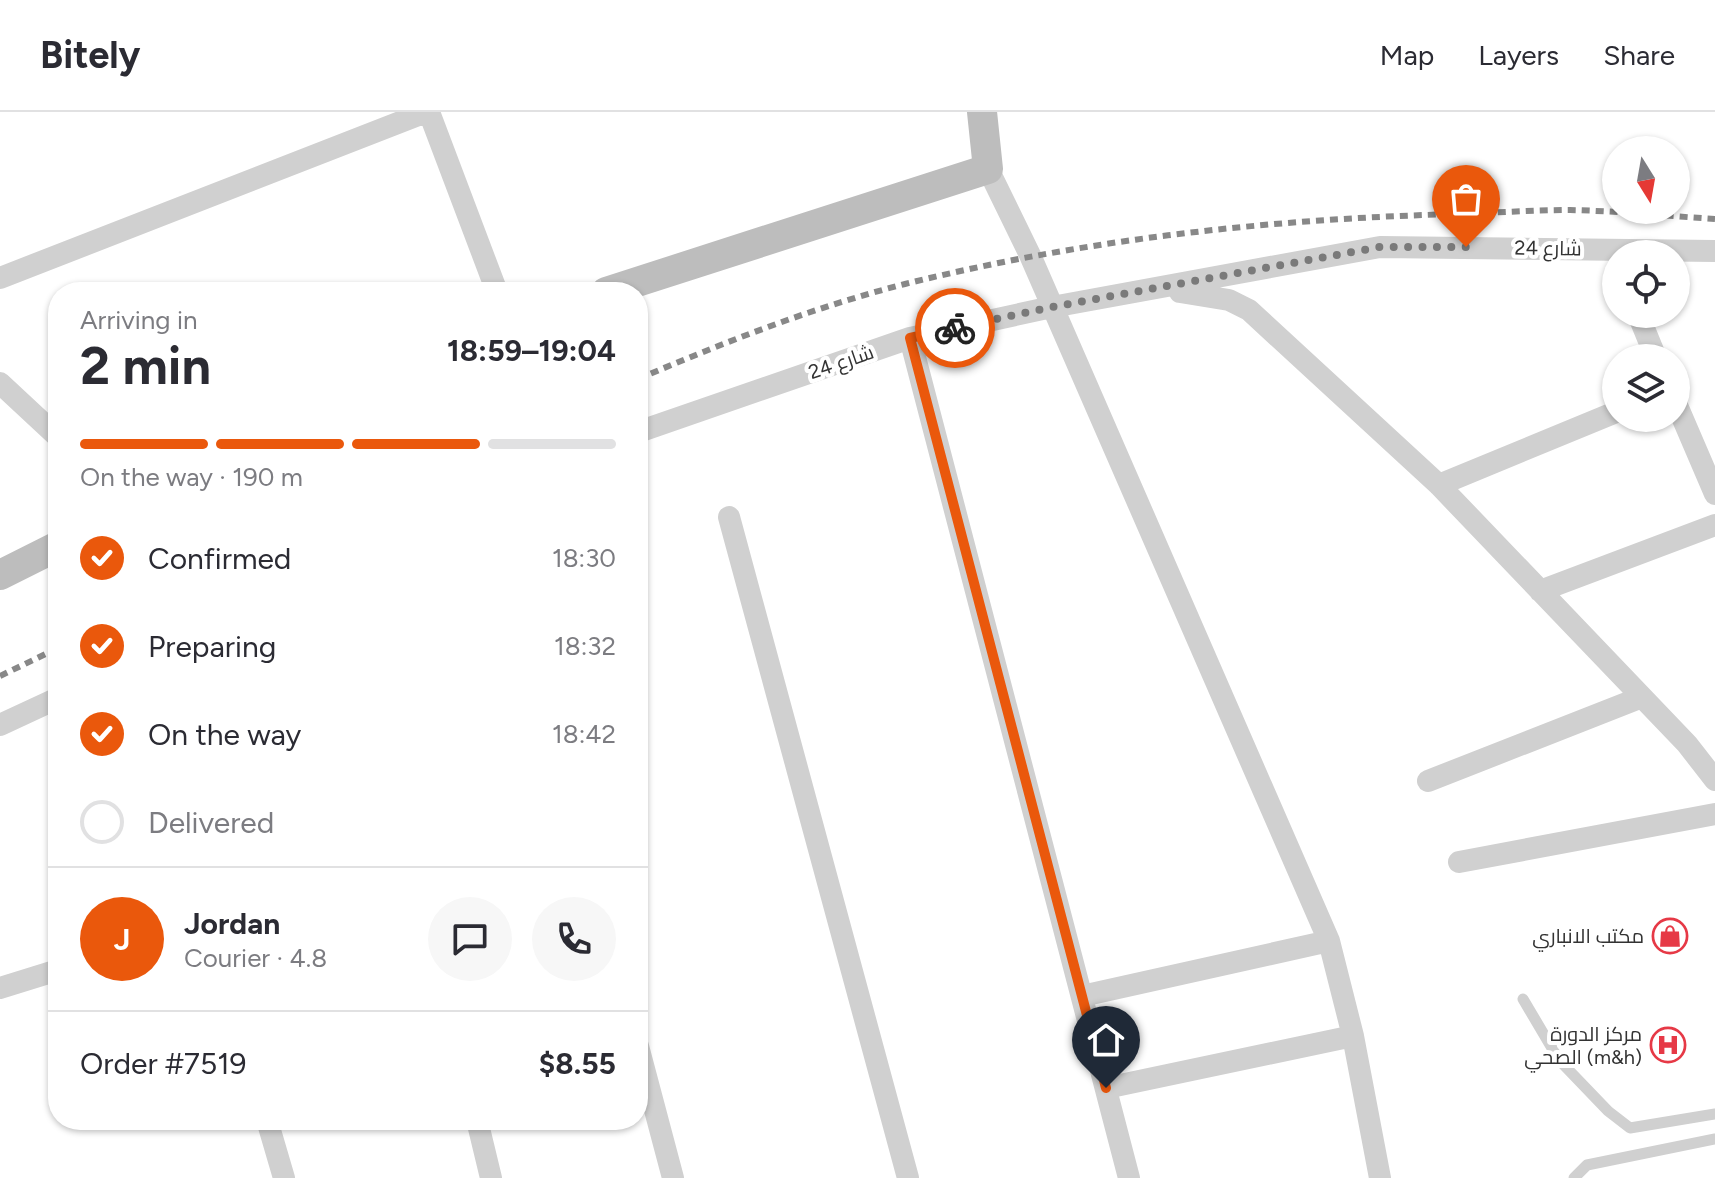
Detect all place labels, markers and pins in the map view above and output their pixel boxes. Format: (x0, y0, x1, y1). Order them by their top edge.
pin (1432, 165, 1500, 247)
shop icon: مكتب الانباري (1651, 917, 1689, 955)
place label: مكتب الانباري (1532, 924, 1644, 952)
pin (1072, 1006, 1140, 1088)
place label: مركز الدورة الصحي (m&h) (1524, 1022, 1642, 1073)
hospital icon: مركز الدورة الصحي (m&h) (1649, 1026, 1687, 1064)

